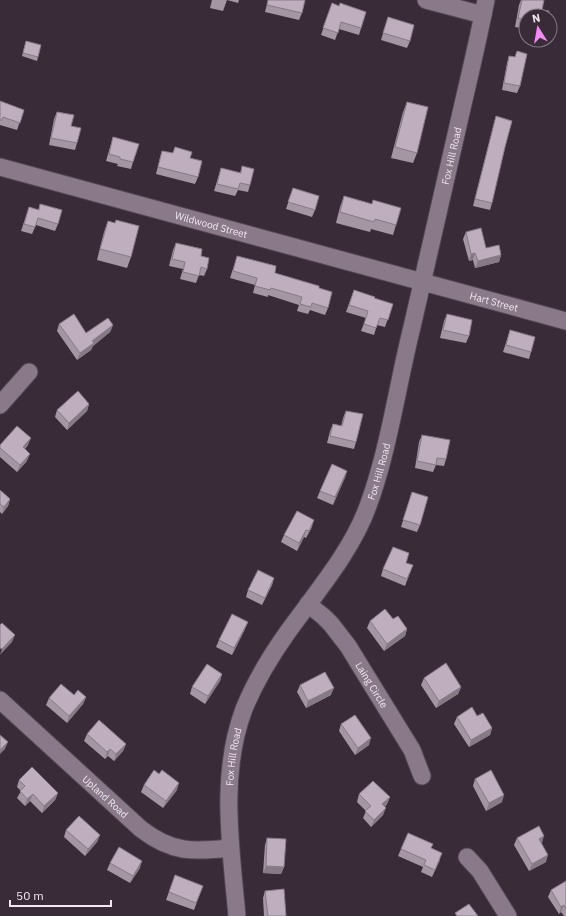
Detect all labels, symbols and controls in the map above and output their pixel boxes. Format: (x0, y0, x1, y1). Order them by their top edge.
north arrow (518, 8, 558, 48)
text: N (531, 11, 541, 26)
street label: Fox Hill Road (438, 126, 464, 186)
street label: Wildwood Street (174, 208, 249, 241)
street label: Hart Street (468, 289, 520, 314)
street label: Fox Hill Road (364, 442, 393, 502)
street label: Laing Circle (353, 659, 391, 711)
street label: Fox Hill Road (223, 726, 244, 786)
street label: Upland Road (80, 772, 131, 821)
scale bar (10, 882, 111, 908)
text: 50 m (16, 888, 44, 903)

